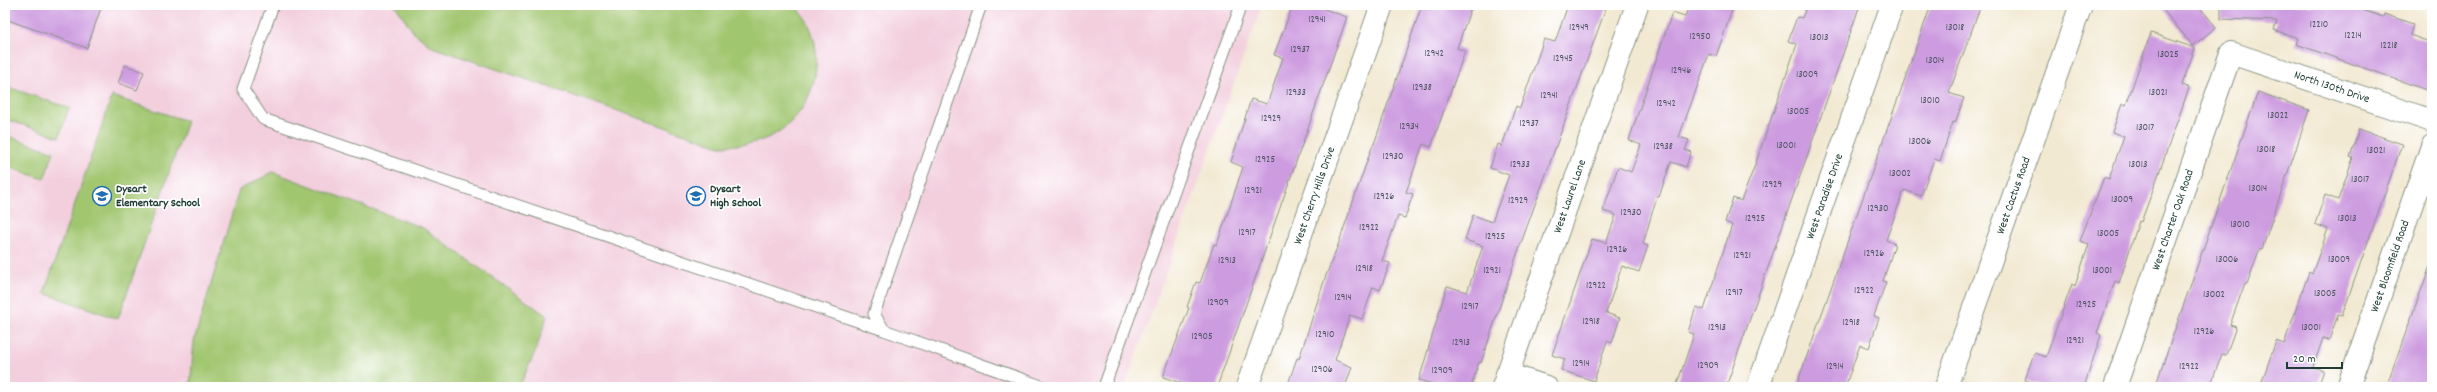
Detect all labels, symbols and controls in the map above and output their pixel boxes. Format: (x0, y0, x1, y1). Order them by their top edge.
house number: 12941 (1308, 13, 1326, 27)
house number: 12210 (2310, 18, 2328, 32)
house number: 12949 (1569, 21, 1589, 35)
house number: 13018 (1946, 21, 1964, 35)
house number: 12214 (2344, 29, 2362, 43)
house number: 12950 (1689, 30, 1711, 44)
house number: 13013 (1810, 31, 1828, 45)
house number: 12218 (2380, 39, 2398, 53)
house number: 12937 (1290, 43, 1310, 57)
house number: 12942 (1424, 47, 1444, 61)
house number: 13025 (2157, 48, 2179, 62)
house number: 12945 (1553, 52, 1573, 66)
house number: 13014 (1926, 54, 1944, 68)
house number: 12946 (1671, 64, 1691, 78)
street label: North 130th Drive (2292, 66, 2372, 108)
house number: 13009 (1796, 68, 1818, 82)
house number: 12938 (1412, 81, 1432, 95)
house number: 12933 (1286, 86, 1306, 100)
house number: 13021 (2149, 86, 2167, 100)
house number: 12941 (1540, 89, 1558, 103)
house number: 13010 (1920, 94, 1940, 108)
house number: 12942 (1656, 97, 1676, 111)
house number: 13005 (1787, 105, 1809, 119)
house number: 13022 (2268, 109, 2288, 123)
house number: 12929 (1261, 112, 1281, 126)
house number: 12937 (1519, 117, 1539, 131)
house number: 12934 (1399, 120, 1419, 134)
house number: 13017 (2136, 121, 2154, 135)
house number: 13006 (1909, 135, 1931, 149)
house number: 13001 (1776, 139, 1796, 153)
house number: 12938 (1653, 140, 1673, 154)
house number: 13018 (2257, 143, 2275, 157)
street label: West Cherry Hills Drive (1290, 144, 1340, 247)
house number: 13021 (2367, 144, 2385, 158)
house number: 12930 (1382, 150, 1404, 164)
street label: West Paradise Drive (1802, 151, 1848, 242)
house number: 12925 (1255, 153, 1275, 167)
street label: West Cactus Road (1992, 155, 2035, 237)
street label: West Laurel Lane (1549, 157, 1591, 235)
house number: 12933 (1510, 158, 1530, 172)
house number: 13013 (2129, 158, 2147, 172)
house number: 13002 (1889, 167, 1911, 181)
street label: West Charter Oak Road (2148, 167, 2198, 272)
house number: 13017 (2351, 173, 2369, 187)
house number: 12929 (1762, 178, 1782, 192)
place label: Dysart Elementary School (116, 181, 200, 212)
place label: Dysart High School (710, 181, 761, 212)
house number: 13014 (2249, 182, 2267, 196)
house number: 12921 (1244, 184, 1262, 198)
school or university icon: Dysart Elementary School (91, 185, 113, 207)
school or university icon: Dysart High School (685, 185, 707, 207)
house number: 12926 (1374, 190, 1394, 204)
house number: 13009 (2111, 193, 2133, 207)
house number: 12929 (1508, 194, 1528, 208)
house number: 12930 (1867, 202, 1889, 216)
house number: 12930 (1620, 206, 1642, 220)
house number: 12925 (1745, 212, 1765, 226)
house number: 13013 (2338, 212, 2356, 226)
house number: 13010 (2230, 218, 2250, 232)
street label: West Bloomfield Road (2366, 218, 2414, 314)
house number: 12922 (1359, 221, 1379, 235)
house number: 12917 (1238, 226, 1256, 240)
house number: 13005 (2097, 227, 2119, 241)
house number: 12925 (1485, 230, 1505, 244)
house number: 12926 (1607, 243, 1627, 257)
house number: 12926 (1864, 247, 1884, 261)
house number: 12921 (1733, 249, 1751, 263)
house number: 13006 (2216, 253, 2238, 267)
house number: 13009 (2328, 253, 2350, 267)
house number: 12913 (1218, 254, 1236, 268)
house number: 12918 (1355, 262, 1373, 276)
house number: 12921 (1483, 264, 1501, 278)
house number: 13001 (2092, 264, 2112, 278)
house number: 12922 (1586, 279, 1606, 293)
house number: 12922 (1854, 284, 1874, 298)
house number: 12917 (1725, 286, 1743, 300)
house number: 13005 (2314, 287, 2336, 301)
house number: 13002 (2203, 288, 2225, 302)
house number: 12914 (1334, 291, 1352, 305)
house number: 12909 (1207, 296, 1229, 310)
house number: 12925 (2076, 298, 2096, 312)
house number: 12917 (1461, 300, 1479, 314)
house number: 12918 (1582, 315, 1600, 329)
house number: 12918 (1842, 316, 1860, 330)
house number: 12913 (1708, 321, 1726, 335)
house number: 13001 (2301, 321, 2321, 335)
house number: 12926 (2194, 325, 2214, 339)
house number: 12910 (1316, 328, 1334, 342)
house number: 12905 (1191, 330, 1213, 344)
house number: 12921 (2066, 334, 2084, 348)
house number: 12913 (1452, 336, 1470, 350)
scale bar (2287, 344, 2342, 370)
text: 20 m (2293, 351, 2316, 368)
house number: 12914 (1572, 357, 1590, 371)
house number: 12909 (1697, 359, 1719, 373)
house number: 12914 (1826, 360, 1844, 374)
house number: 12922 (2179, 360, 2199, 374)
house number: 12906 (1311, 363, 1333, 377)
house number: 12909 (1431, 364, 1453, 378)

